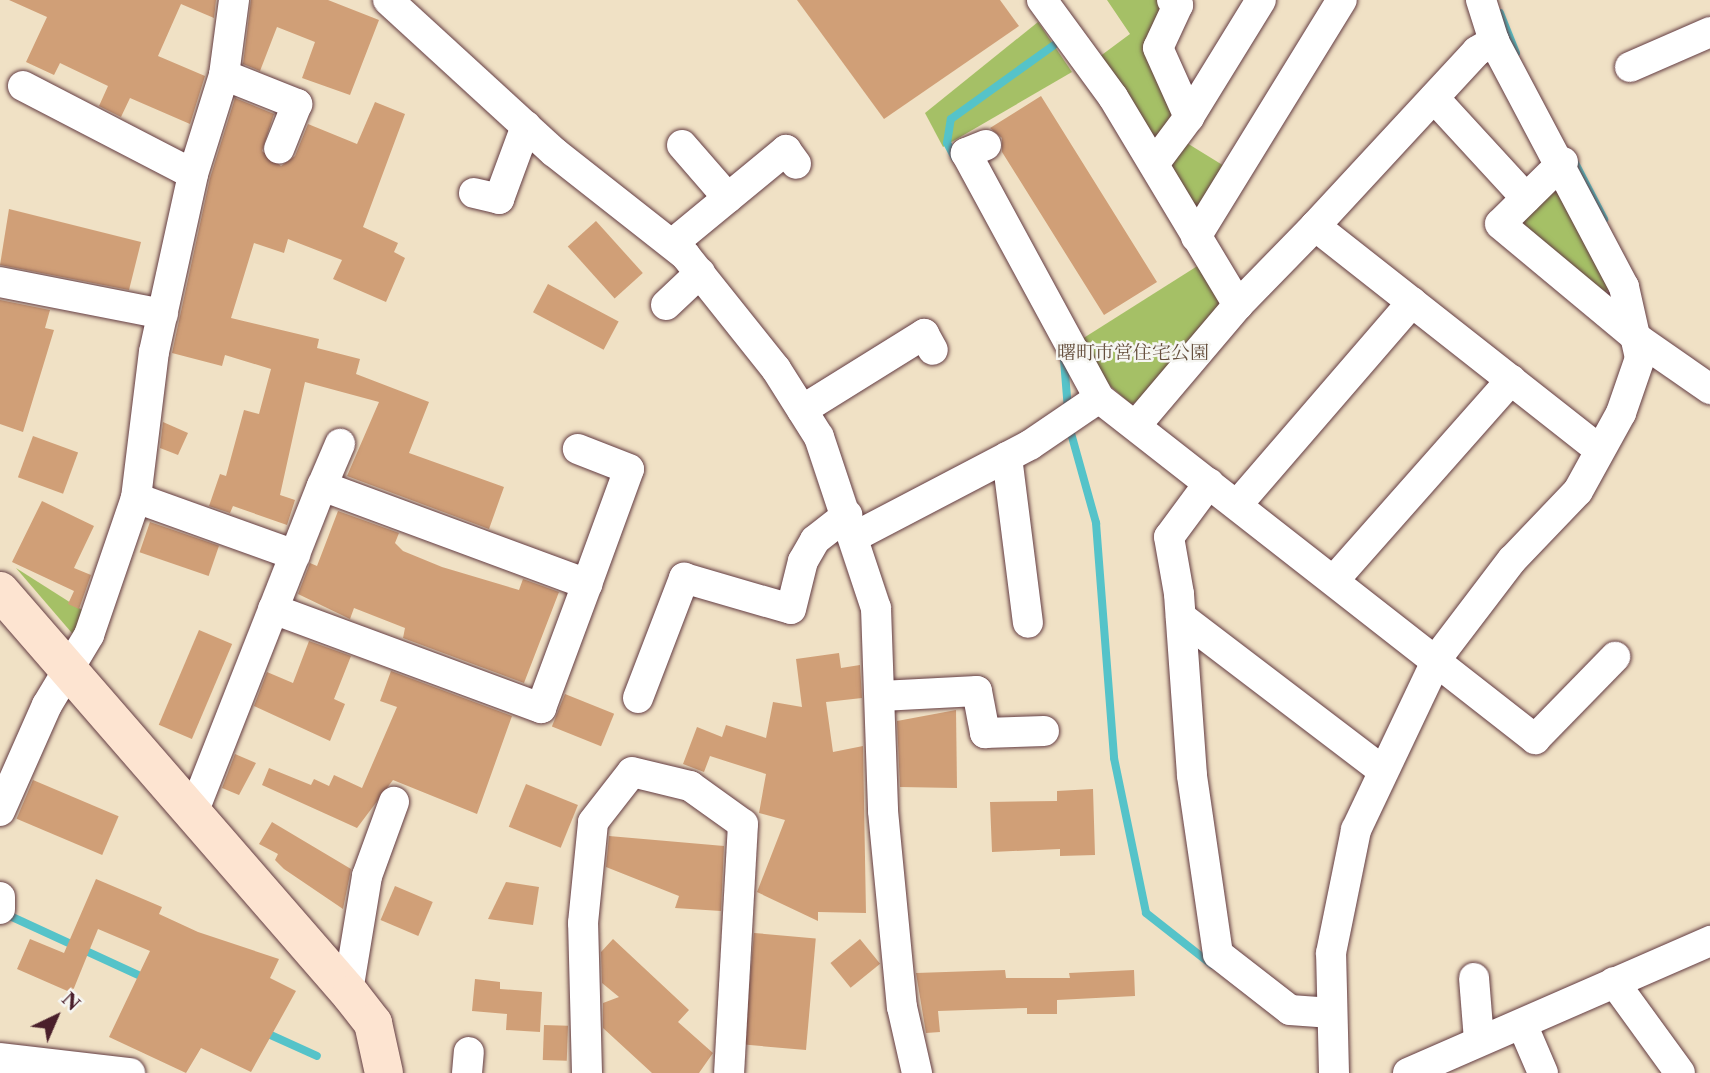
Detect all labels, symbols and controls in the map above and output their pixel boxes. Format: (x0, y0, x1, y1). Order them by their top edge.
park label: 曙町市営住宅公園 (1057, 342, 1209, 364)
north arrow (21, 982, 91, 1052)
text: N (57, 988, 85, 1016)

